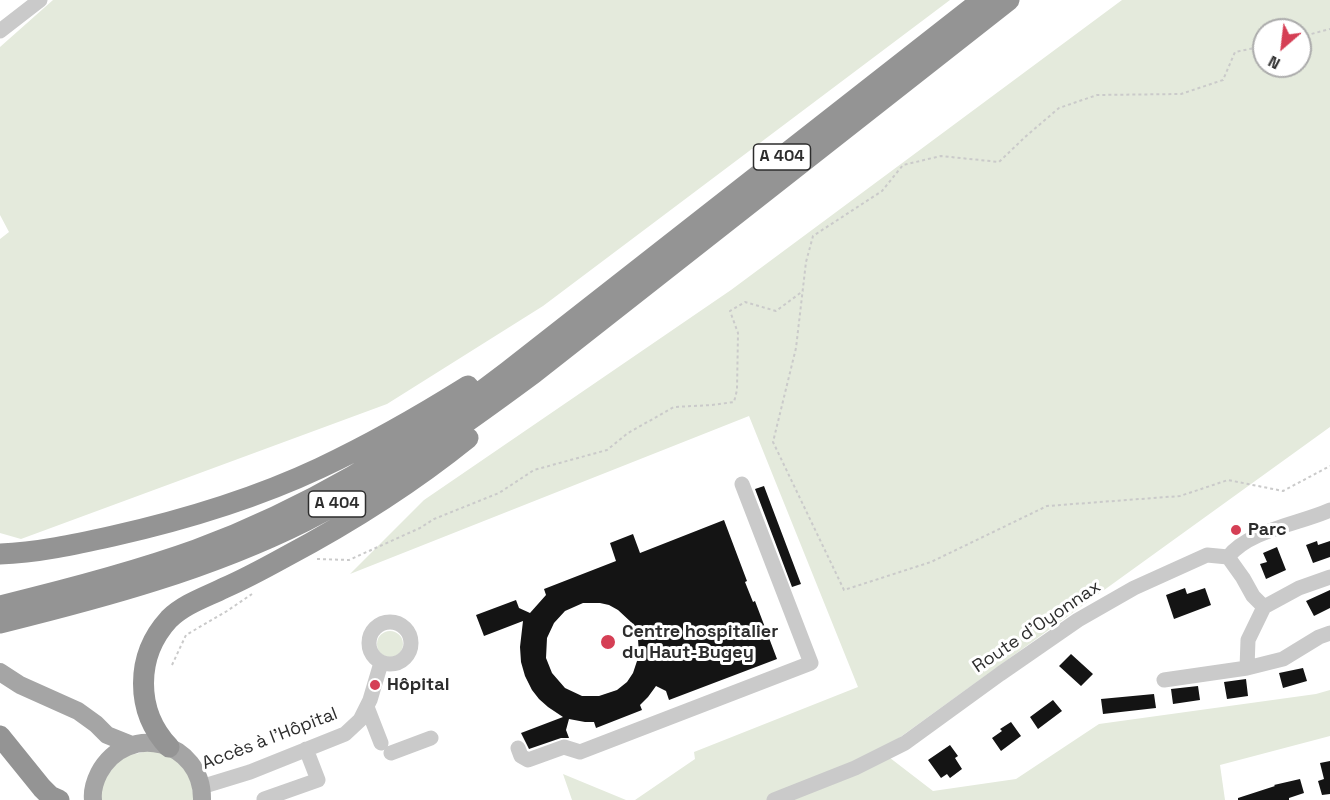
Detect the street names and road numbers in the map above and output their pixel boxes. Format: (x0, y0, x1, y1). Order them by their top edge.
road number: A 404 (754, 144, 810, 170)
road number: A 404 (308, 491, 366, 517)
street label: Route d'Oyonnax (969, 576, 1105, 678)
street label: Accès à l'Hôpital (199, 703, 341, 775)

